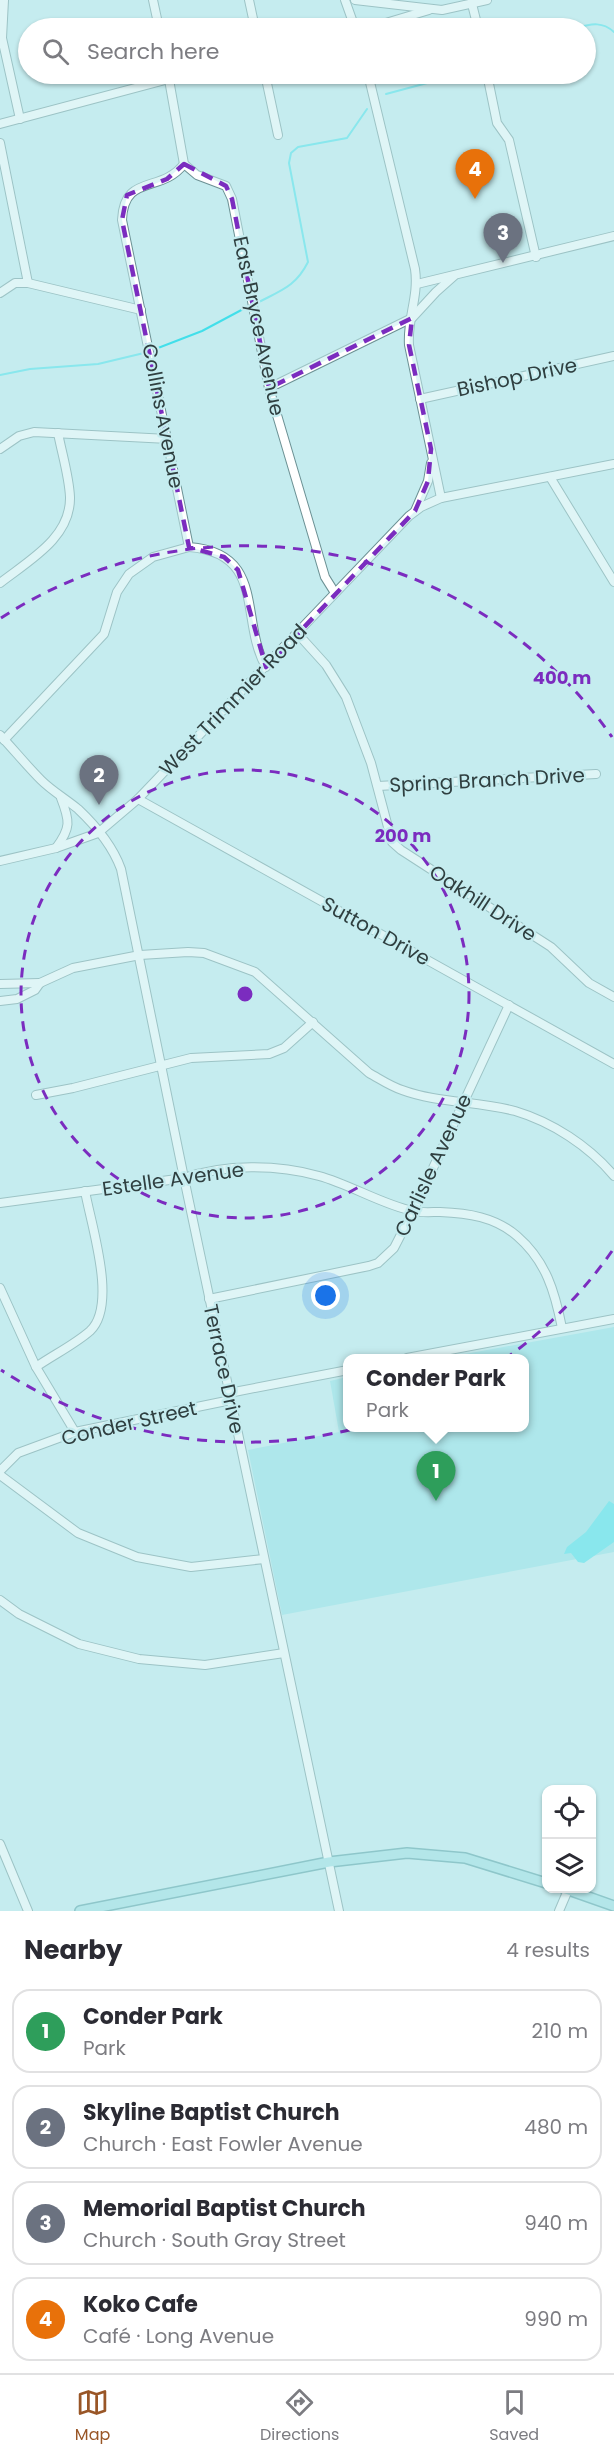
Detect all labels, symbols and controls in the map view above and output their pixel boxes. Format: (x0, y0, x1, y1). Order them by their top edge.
search box (18, 18, 596, 84)
icon: search (39, 35, 72, 68)
text: Search here (87, 36, 220, 67)
pin: 4 (456, 150, 494, 199)
pin: 3 (484, 214, 522, 263)
street label: East Bryce Avenue (226, 234, 292, 418)
street label: Collins Avenue (135, 341, 191, 491)
street label: Bishop Drive (454, 351, 580, 403)
street label: West Trimmier Road (153, 618, 313, 782)
text: 400 m (533, 665, 591, 690)
pin: 2 (80, 756, 118, 805)
street label: Spring Branch Drive (389, 761, 585, 799)
text: 200 m (375, 823, 431, 848)
street label: Oakhill Drive (424, 858, 542, 948)
street label: Sutton Drive (317, 890, 435, 972)
centre of rings (235, 984, 255, 1004)
street label: Carlisle Avenue (388, 1089, 478, 1241)
street label: Estelle Avenue (100, 1155, 246, 1203)
your location (311, 1281, 340, 1310)
street label: Terrace Drive (197, 1302, 251, 1436)
popup (343, 1354, 529, 1432)
text: Conder Park (366, 1363, 506, 1394)
street label: Conder Street (58, 1394, 200, 1452)
text: Park (366, 1396, 409, 1424)
pin: 1 (416, 1452, 456, 1501)
map controls (542, 1785, 596, 1893)
button: locate (542, 1785, 596, 1839)
button: layers (542, 1839, 596, 1893)
text: Nearby (24, 1932, 122, 1968)
text: 4 results (506, 1936, 590, 1964)
text: Conder Park (83, 2001, 223, 2032)
text: 1 (42, 2017, 49, 2045)
text: 210 m (532, 2017, 588, 2045)
text: Park (83, 2034, 126, 2062)
text: Skyline Baptist Church (83, 2097, 340, 2128)
text: 2 (40, 2113, 51, 2141)
text: 480 m (524, 2113, 588, 2141)
text: Church · East Fowler Avenue (83, 2130, 363, 2158)
text: Memorial Baptist Church (83, 2193, 366, 2224)
text: 3 (39, 2209, 52, 2237)
text: 940 m (524, 2209, 588, 2237)
text: Church · South Gray Street (83, 2226, 346, 2254)
text: Koko Cafe (83, 2289, 198, 2320)
text: 4 (39, 2305, 52, 2333)
text: 990 m (524, 2305, 588, 2333)
text: Café · Long Avenue (83, 2322, 274, 2350)
tab: Map (75, 2386, 110, 2447)
tab: Directions (260, 2386, 339, 2447)
tab: Saved (489, 2386, 539, 2447)

